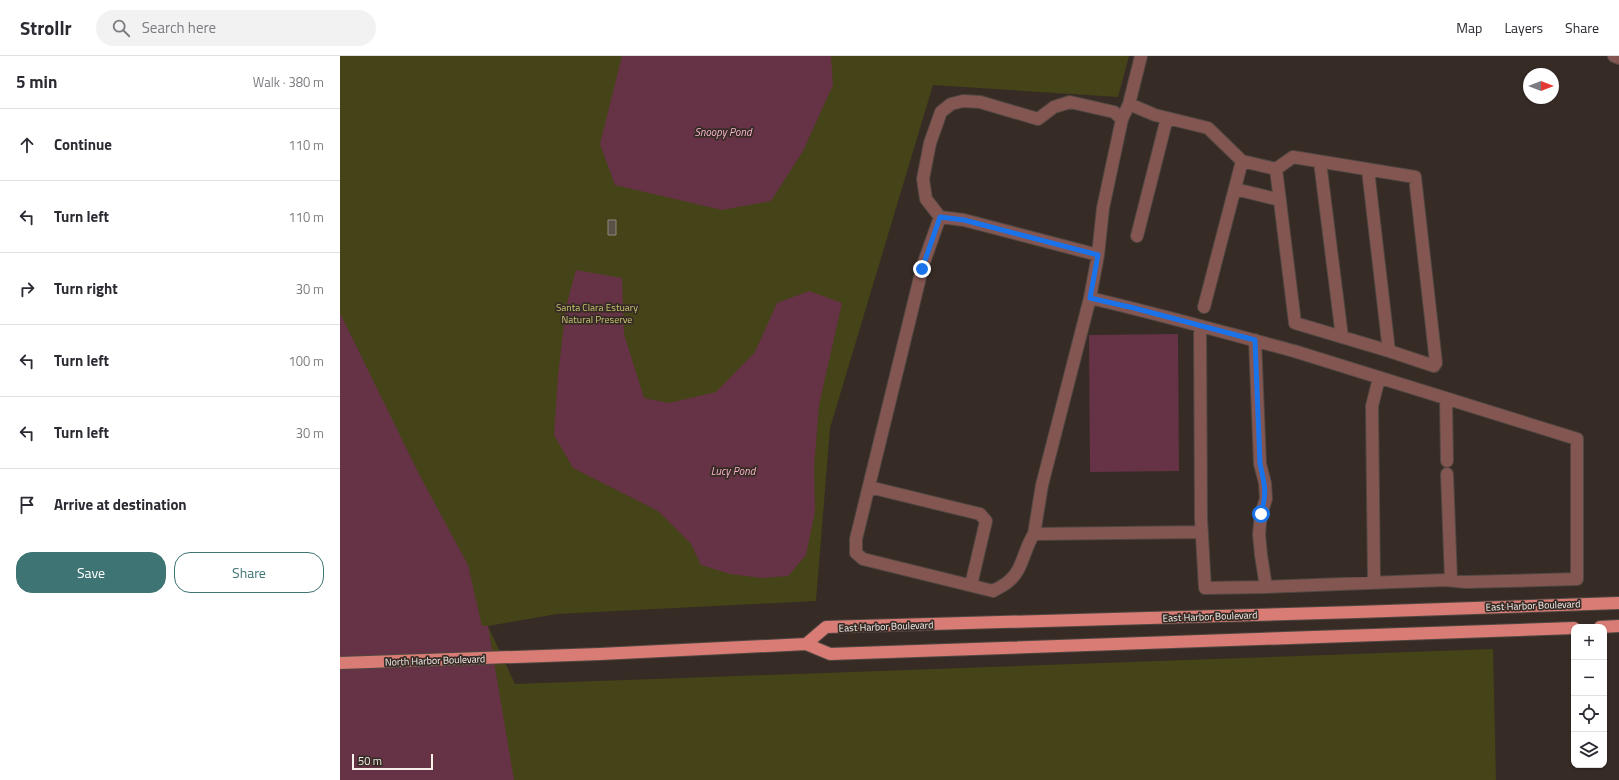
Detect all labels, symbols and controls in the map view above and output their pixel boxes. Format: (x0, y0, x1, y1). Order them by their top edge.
search box (96, 10, 376, 46)
text: Strollr (20, 13, 72, 42)
text: Search here (142, 16, 216, 39)
icon: search (110, 17, 132, 39)
text: Map (1456, 17, 1482, 38)
text: Layers (1504, 17, 1543, 38)
text: Share (1565, 17, 1599, 38)
north arrow (1523, 68, 1559, 104)
text: 5 min (16, 69, 57, 95)
text: Walk · 380 m (253, 72, 324, 92)
water label: Snoopy Pond (694, 124, 753, 140)
text: Continue (54, 133, 112, 156)
icon: ahead (16, 134, 38, 156)
text: 110 m (288, 135, 324, 155)
text: Turn left (54, 205, 109, 228)
icon: left (16, 206, 38, 228)
text: 110 m (288, 207, 324, 227)
route end (913, 260, 931, 278)
text: Turn right (54, 277, 118, 300)
icon: right (16, 278, 38, 300)
text: 30 m (296, 279, 324, 299)
park label: Santa Clara Estuary Natural Preserve (556, 300, 638, 327)
text: Turn left (54, 349, 109, 372)
icon: left (16, 350, 38, 372)
text: 100 m (288, 351, 324, 371)
text: Turn left (54, 421, 109, 444)
icon: left (16, 422, 38, 444)
text: 30 m (296, 423, 324, 443)
water label: Lucy Pond (711, 463, 757, 479)
text: Arrive at destination (54, 493, 187, 516)
icon: arrive (16, 494, 38, 516)
route start (1252, 505, 1270, 523)
button: Save (16, 552, 166, 593)
button: Share (174, 552, 324, 593)
street label: East Harbor Boulevard (1485, 596, 1581, 615)
street label: East Harbor Boulevard (1162, 607, 1258, 626)
street label: East Harbor Boulevard (838, 617, 934, 636)
map controls (1571, 624, 1607, 768)
button: + (1571, 624, 1607, 660)
street label: North Harbor Boulevard (385, 651, 485, 670)
button: − (1571, 660, 1607, 696)
button: locate (1571, 696, 1607, 732)
button: layers (1571, 732, 1607, 768)
scale bar (352, 752, 433, 771)
text: 50 m (358, 753, 382, 769)

